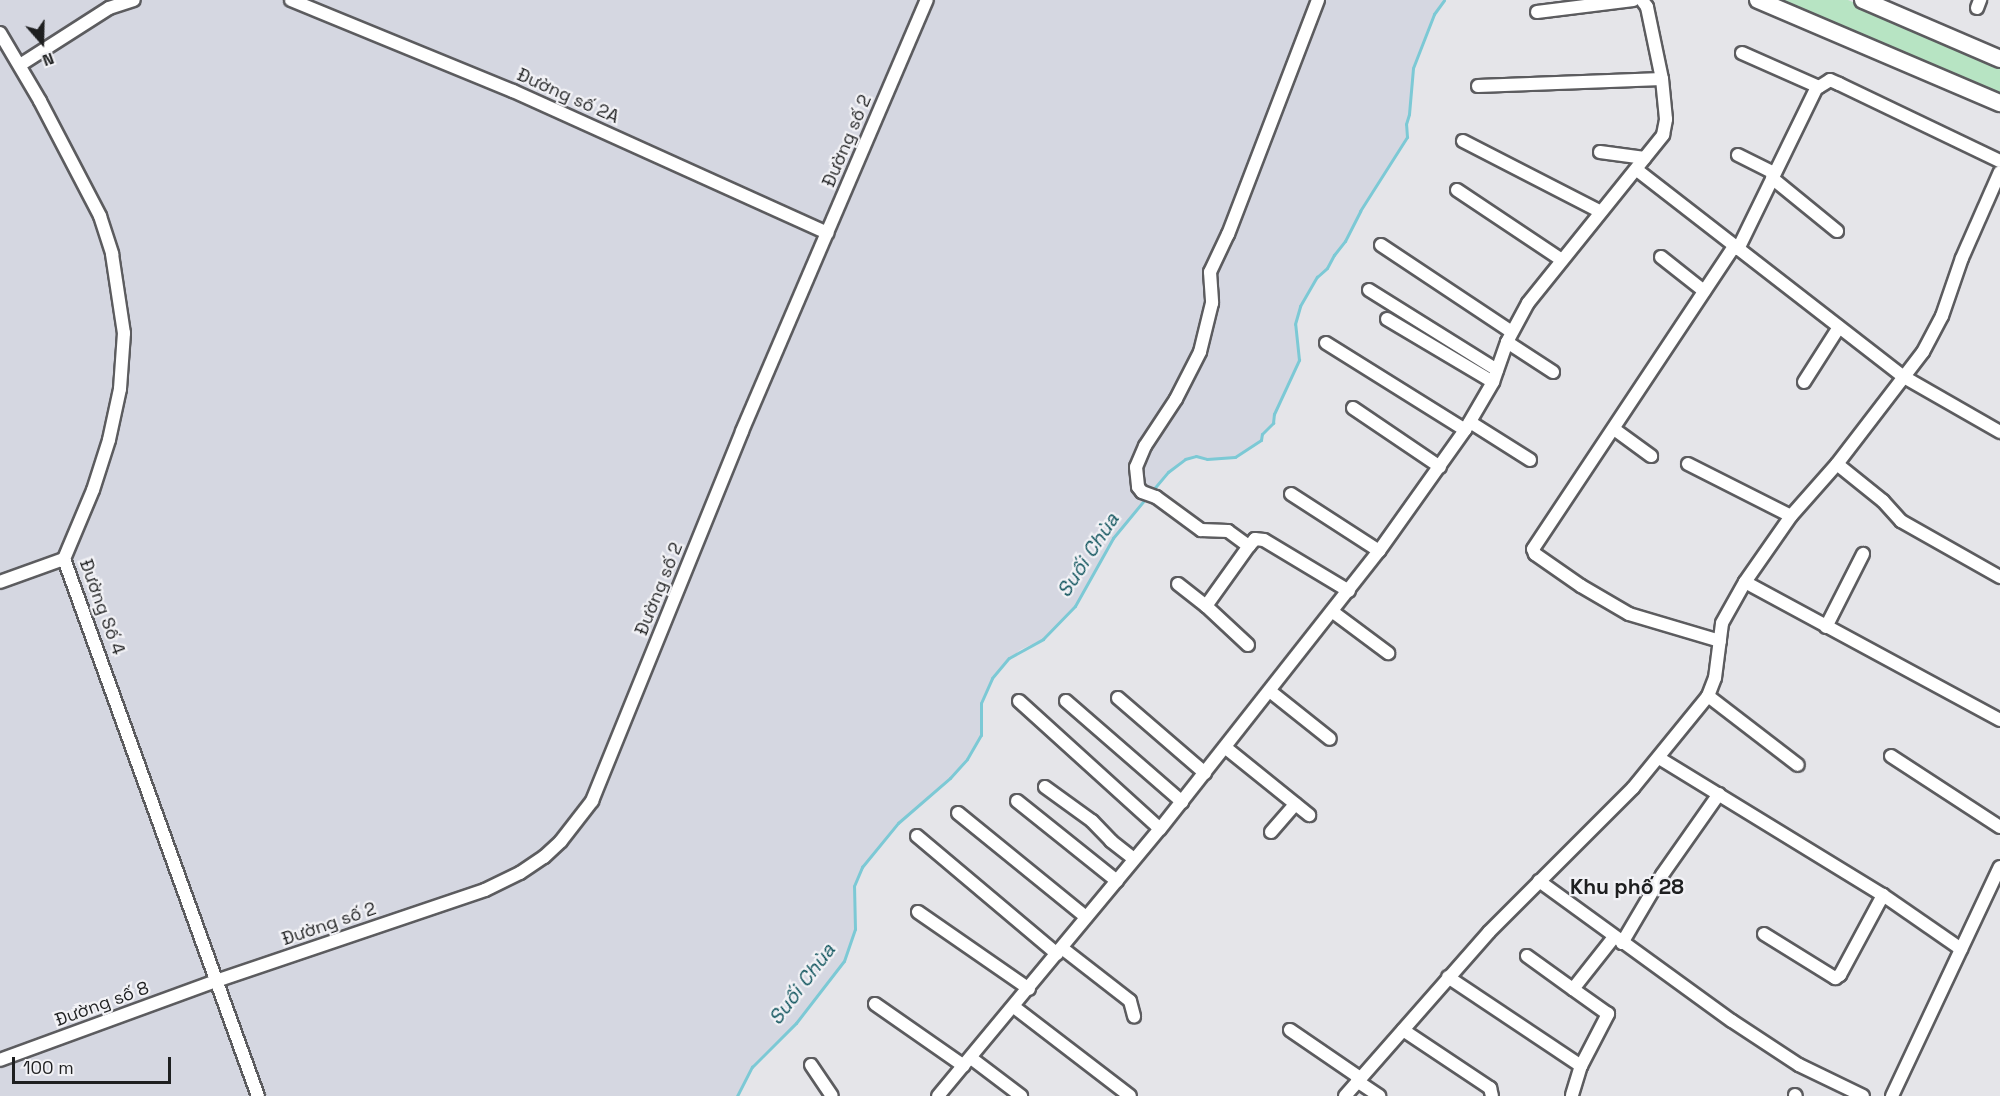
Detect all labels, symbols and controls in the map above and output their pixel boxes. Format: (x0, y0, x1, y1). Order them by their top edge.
north arrow (12, 12, 72, 72)
text: N (40, 48, 57, 71)
street label: Đường số 2A (514, 64, 622, 128)
street label: Đường số 2 (818, 92, 876, 190)
water label: Suối Chùa (1052, 508, 1124, 602)
street label: Đường số 2 (631, 540, 687, 638)
street label: Đường Số 4 (75, 556, 129, 658)
district label: Khu phố 28 (1570, 874, 1684, 900)
street label: Đường số 2 (279, 898, 379, 950)
water label: Suối Chùa (764, 939, 840, 1029)
street label: Đường số 8 (52, 977, 152, 1031)
scale bar (15, 1045, 174, 1083)
text: 100 m (23, 1056, 74, 1079)

